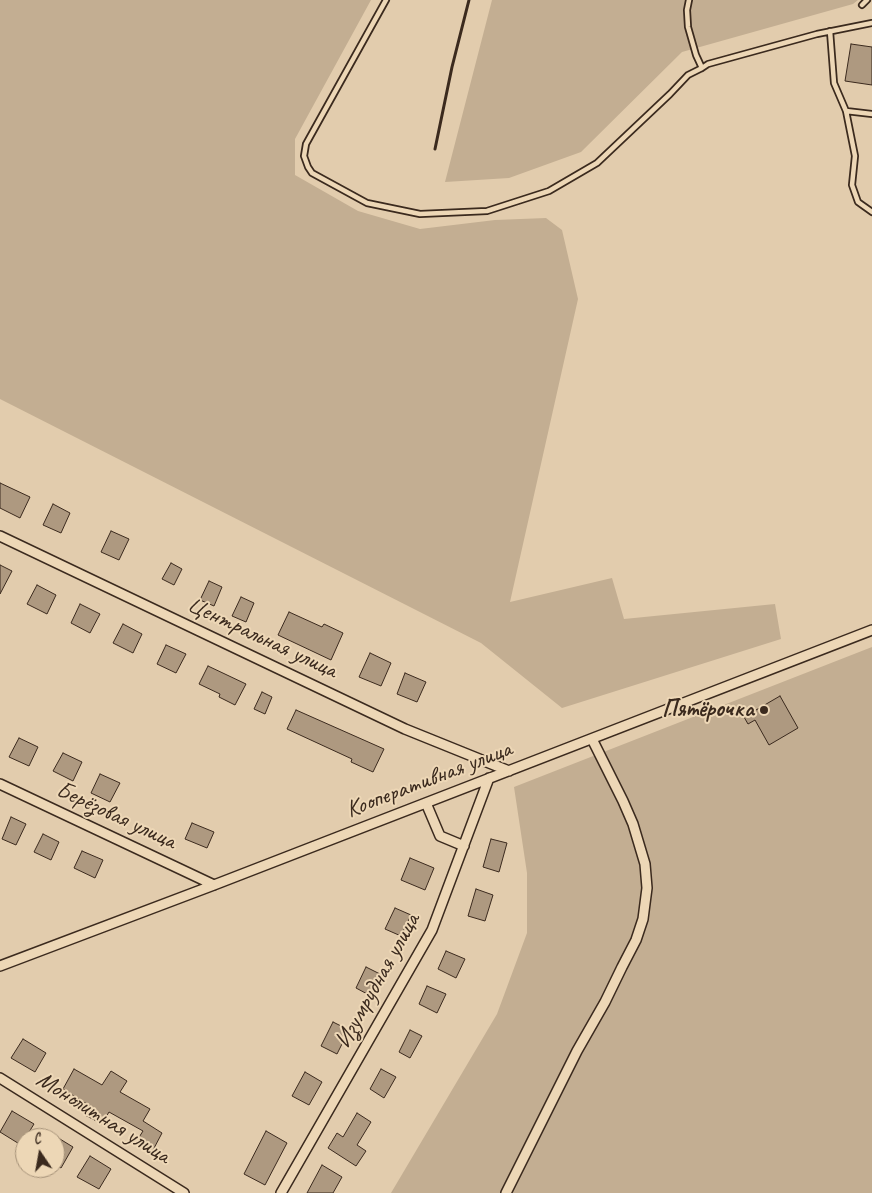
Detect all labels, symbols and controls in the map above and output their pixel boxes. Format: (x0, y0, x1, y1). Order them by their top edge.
street label: Центральная улица (182, 591, 342, 685)
place label: Пятёрочка (662, 696, 754, 724)
marker: Пятёрочка (758, 704, 770, 716)
street label: Кооперативная улица (342, 735, 516, 825)
street label: Берёзовая улица (52, 776, 180, 856)
street label: Изумрудная улица (329, 909, 427, 1053)
street label: Монолитная улица (31, 1065, 175, 1171)
north arrow (15, 1128, 65, 1178)
text: С (32, 1130, 42, 1148)

